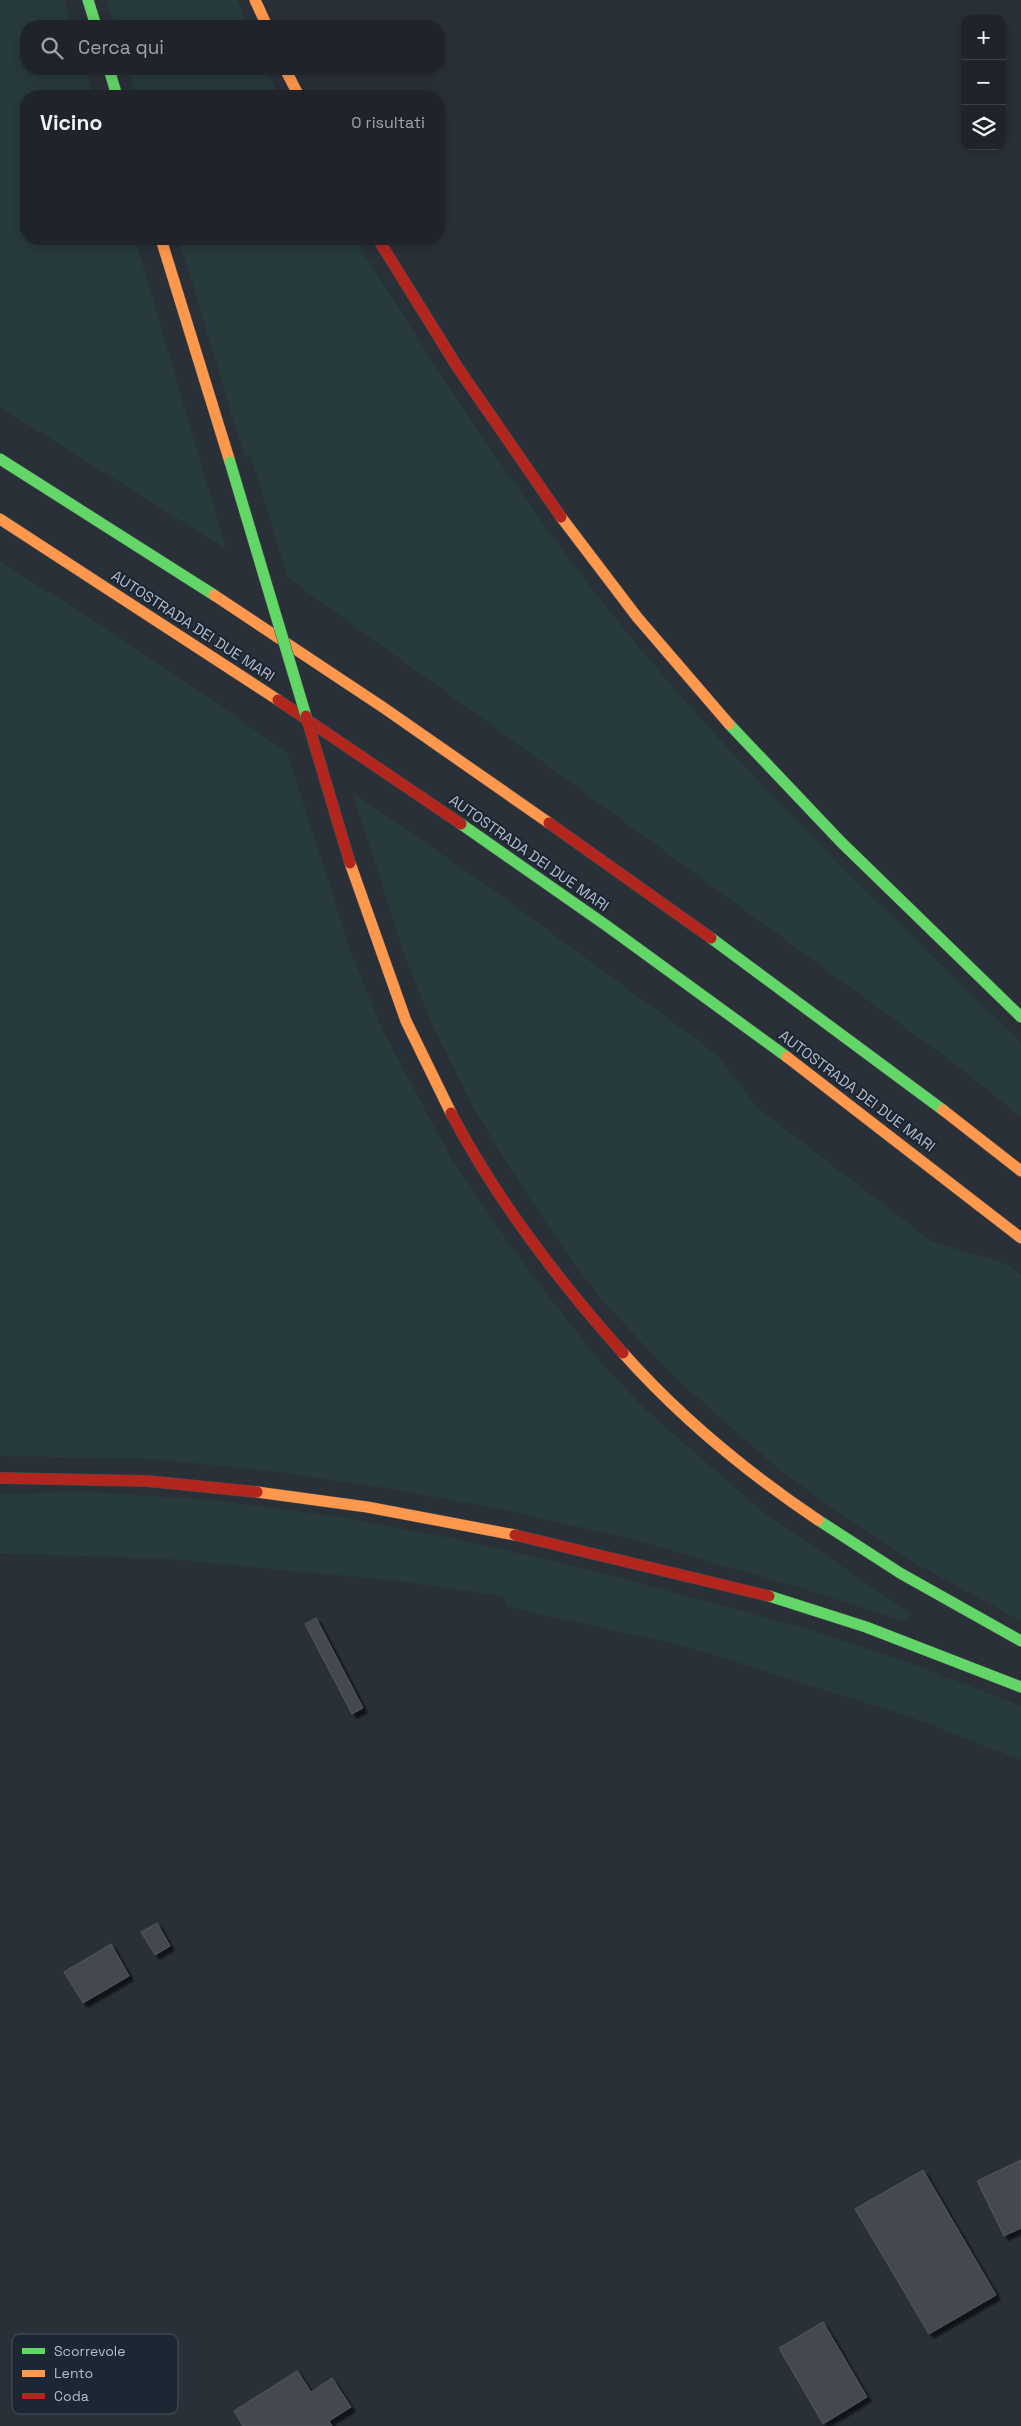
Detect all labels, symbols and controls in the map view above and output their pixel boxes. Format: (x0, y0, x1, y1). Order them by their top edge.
map controls (961, 15, 1006, 150)
button: + (961, 15, 1006, 60)
search box (20, 20, 445, 75)
icon: search (38, 34, 66, 62)
text: Cerca qui (78, 35, 164, 60)
button: − (961, 60, 1006, 105)
button: layers (961, 105, 1006, 150)
text: Vicino (40, 109, 102, 136)
text: 0 risultati (351, 112, 425, 133)
street label: AUTOSTRADA DEI DUE MARI (108, 566, 278, 685)
street label: AUTOSTRADA DEI DUE MARI (446, 790, 613, 915)
street label: AUTOSTRADA DEI DUE MARI (775, 1026, 939, 1156)
legend (12, 2334, 178, 2414)
text: Scorrevole (54, 2342, 126, 2360)
text: Lento (54, 2364, 93, 2382)
text: Coda (54, 2387, 89, 2405)

